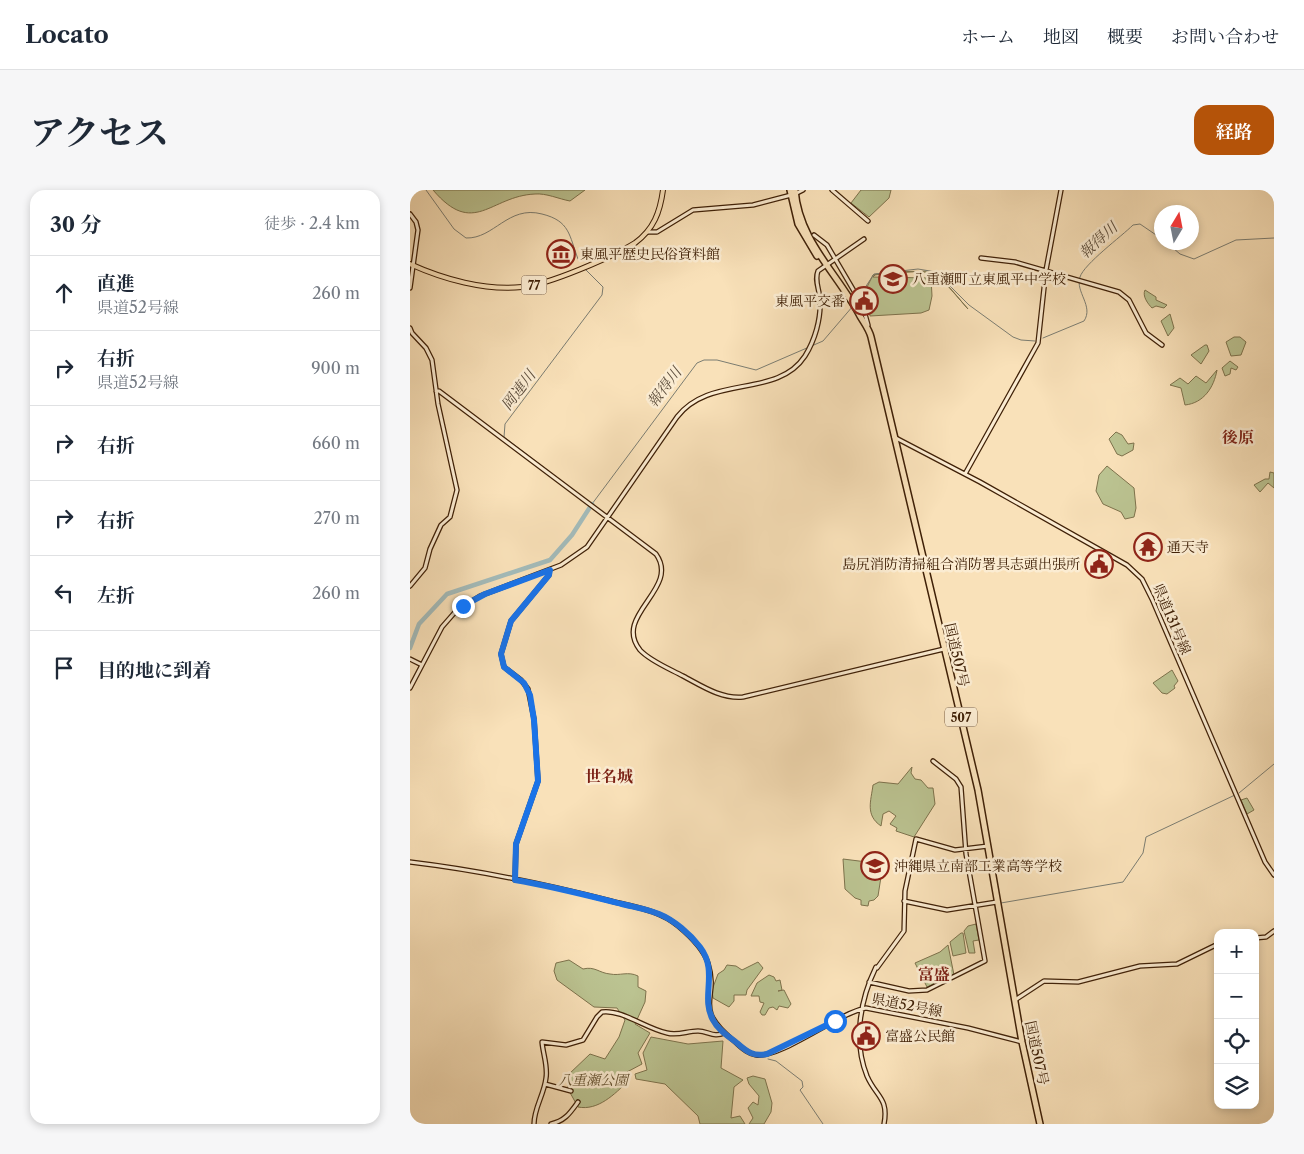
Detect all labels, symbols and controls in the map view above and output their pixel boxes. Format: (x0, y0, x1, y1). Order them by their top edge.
text: Locato (25, 20, 109, 49)
text: ホーム (961, 26, 1015, 48)
text: 地図 (1043, 26, 1079, 48)
text: 概要 (1107, 26, 1143, 48)
text: お問い合わせ (1171, 26, 1279, 48)
button: 経路 (1194, 105, 1274, 155)
text: アクセス (30, 111, 169, 154)
north arrow (1154, 205, 1199, 250)
text: 30 分 (50, 212, 102, 237)
text: 徒歩 · 2.4 km (264, 213, 360, 233)
water label: 報得川 (1075, 217, 1123, 262)
museum icon: 東風平歴史民俗資料館 (546, 239, 576, 269)
place label: 東風平歴史民俗資料館 (580, 245, 720, 263)
school or university icon: 八重瀬町立東風平中学校 (878, 264, 908, 294)
place label: 八重瀬町立東風平中学校 (912, 270, 1066, 288)
text: 直進 (97, 272, 135, 295)
road number: 77 (522, 276, 546, 294)
icon: ahead (50, 279, 78, 307)
text: 260 m (312, 283, 360, 303)
public building icon: 東風平交番 (849, 286, 879, 316)
place label: 東風平交番 (775, 292, 845, 310)
text: 県道52号線 (97, 297, 179, 317)
text: 右折 (97, 347, 135, 370)
icon: right (50, 354, 78, 382)
text: 900 m (311, 358, 360, 378)
water label: 報得川 (643, 362, 686, 411)
water label: 岡連川 (497, 365, 540, 414)
text: 県道52号線 (97, 372, 179, 392)
district label: 後原 (1222, 427, 1254, 447)
icon: right (50, 429, 78, 457)
text: 660 m (312, 433, 360, 453)
text: 右折 (97, 434, 135, 457)
icon: right (50, 504, 78, 532)
text: 270 m (314, 508, 360, 528)
text: 右折 (97, 509, 135, 532)
temple icon: 通天寺 (1133, 532, 1163, 562)
place label: 通天寺 (1167, 538, 1209, 556)
public building icon: 島尻消防清掃組合消防署具志頭出張所 (1084, 549, 1114, 579)
place label: 島尻消防清掃組合消防署具志頭出張所 (842, 555, 1080, 573)
icon: left (50, 579, 78, 607)
street label: 県道131号線 (1149, 581, 1195, 657)
text: 260 m (312, 583, 360, 603)
text: 左折 (97, 584, 135, 607)
route end (452, 595, 475, 618)
street label: 国道507号 (941, 621, 973, 689)
icon: arrive (50, 654, 78, 682)
text: 目的地に到着 (97, 659, 211, 682)
road number: 507 (945, 708, 977, 726)
district label: 世名城 (585, 766, 633, 786)
school or university icon: 沖縄県立南部工業高等学校 (860, 851, 890, 881)
place label: 沖縄県立南部工業高等学校 (894, 857, 1062, 875)
map controls (1214, 929, 1259, 1109)
button: + (1214, 929, 1259, 974)
district label: 富盛 (918, 964, 950, 984)
button: − (1214, 974, 1259, 1019)
street label: 県道52号線 (870, 989, 944, 1021)
route start (824, 1010, 847, 1033)
street label: 国道507号 (1021, 1019, 1053, 1087)
button: locate (1214, 1019, 1259, 1064)
public building icon: 富盛公民館 (851, 1021, 881, 1051)
place label: 富盛公民館 (885, 1027, 955, 1045)
button: layers (1214, 1064, 1259, 1109)
park label: 八重瀬公園 (558, 1071, 630, 1089)

